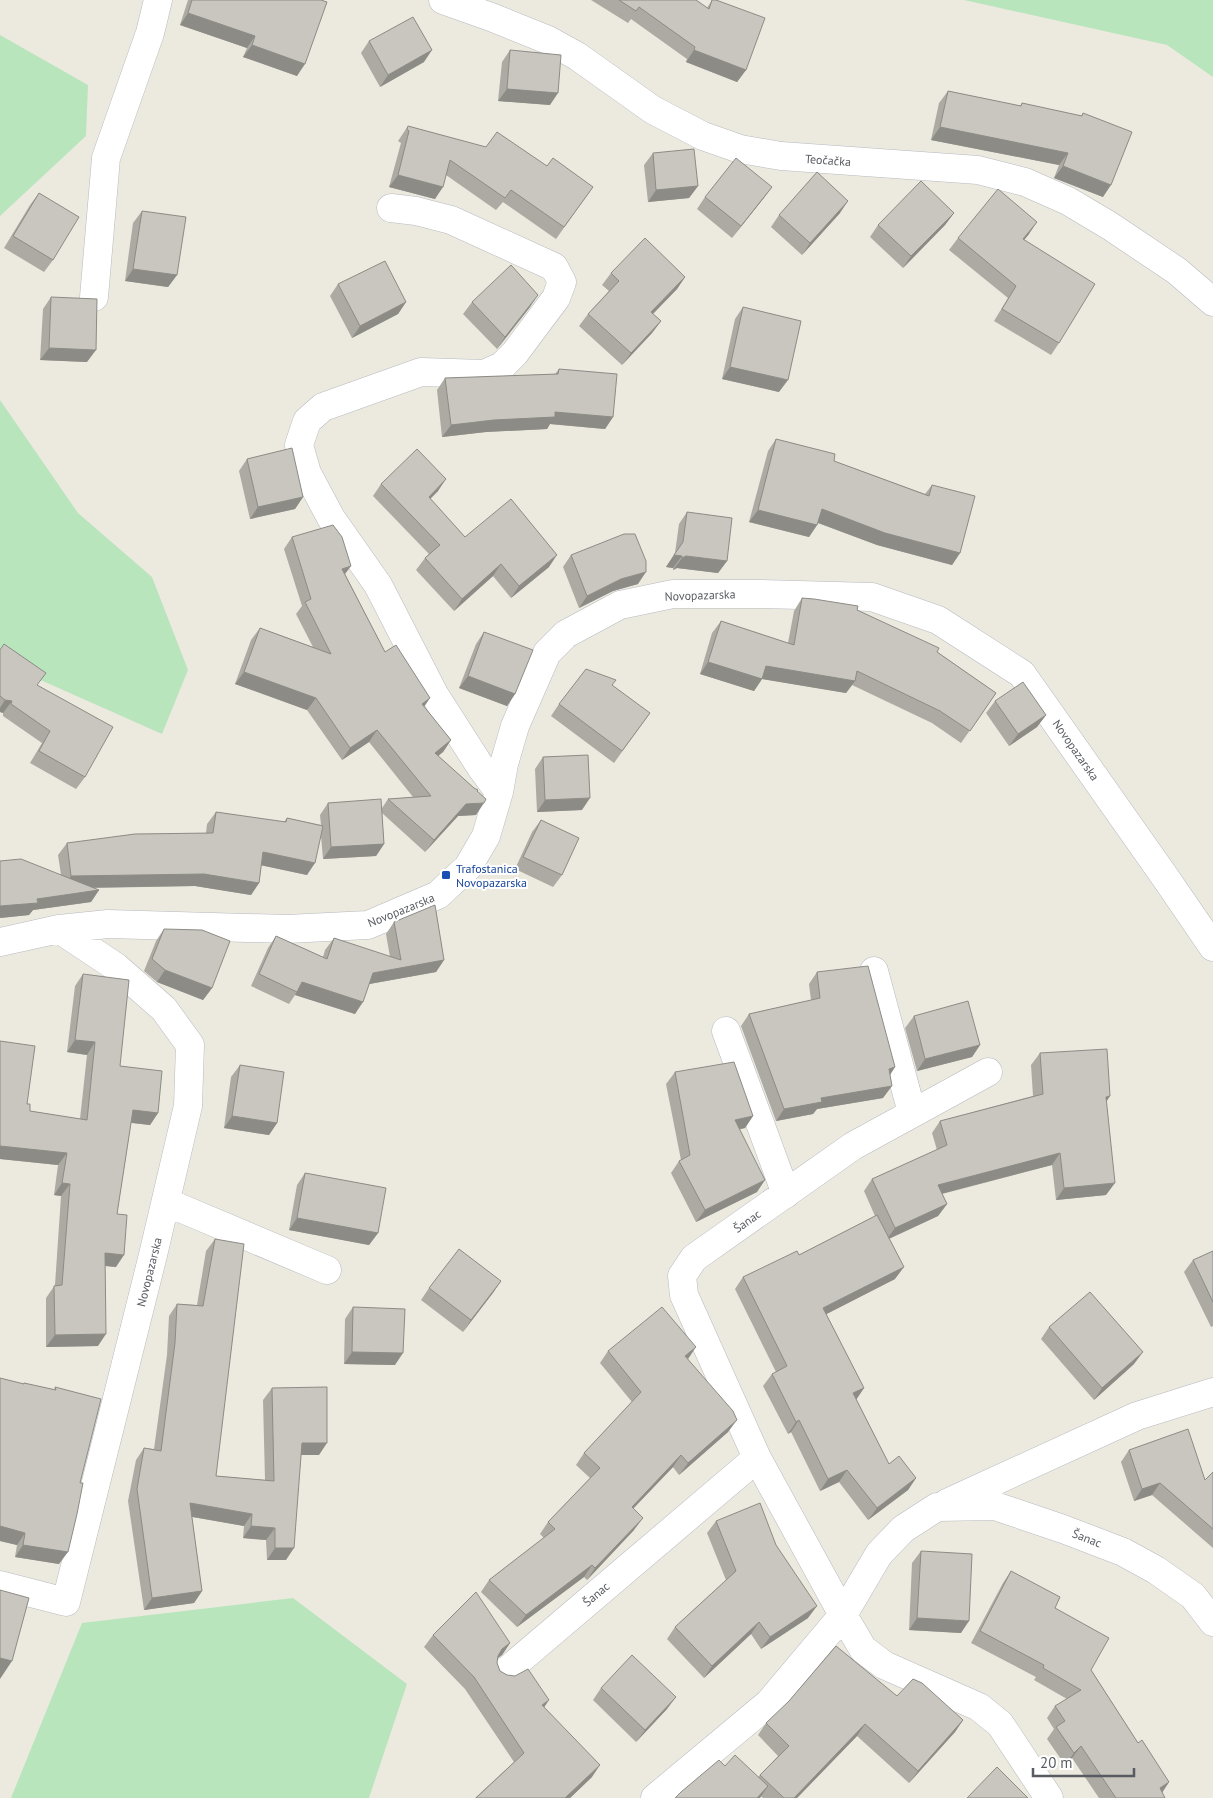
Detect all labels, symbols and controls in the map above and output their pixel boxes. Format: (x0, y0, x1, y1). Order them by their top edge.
street label: Teočačka (805, 151, 852, 169)
street label: Novopazarska (664, 586, 736, 604)
street label: Novopazarska (1049, 717, 1103, 783)
place label: Trafostanica Novopazarska (456, 861, 527, 890)
marker: Trafostanica Novopazarska (440, 869, 452, 881)
street label: Novopazarska (365, 890, 437, 930)
street label: Šanac (730, 1206, 764, 1236)
street label: Novopazarska (133, 1236, 165, 1308)
street label: Šanac (1070, 1526, 1104, 1551)
street label: Šanac (580, 1578, 613, 1609)
scale bar (1033, 1746, 1134, 1778)
text: 20 m (1040, 1753, 1073, 1772)

